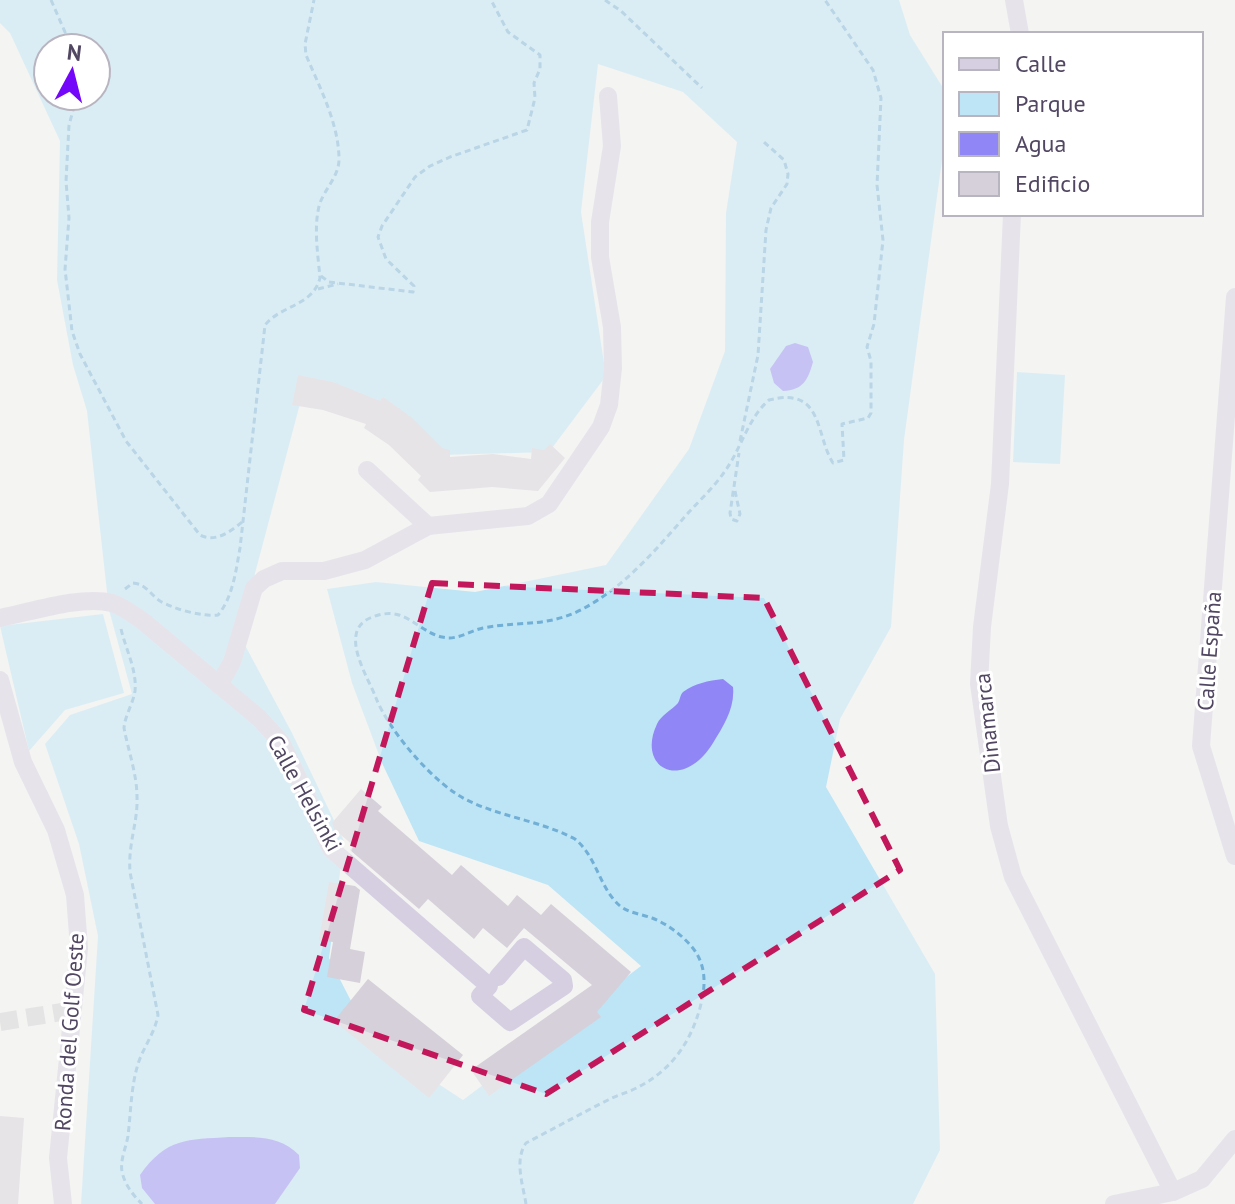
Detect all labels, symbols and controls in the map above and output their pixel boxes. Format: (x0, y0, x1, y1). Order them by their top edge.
north arrow (32, 32, 112, 112)
legend (943, 32, 1203, 216)
text: N (66, 37, 83, 67)
text: Calle (1015, 48, 1066, 79)
text: Parque (1015, 88, 1086, 119)
text: Agua (1015, 128, 1066, 159)
text: Edificio (1015, 168, 1090, 199)
street label: Calle España (1191, 590, 1227, 712)
street label: Dinamarca (968, 672, 1006, 774)
street label: Calle Helsinki (261, 730, 349, 856)
street label: Ronda del Golf Oeste (48, 932, 90, 1132)

